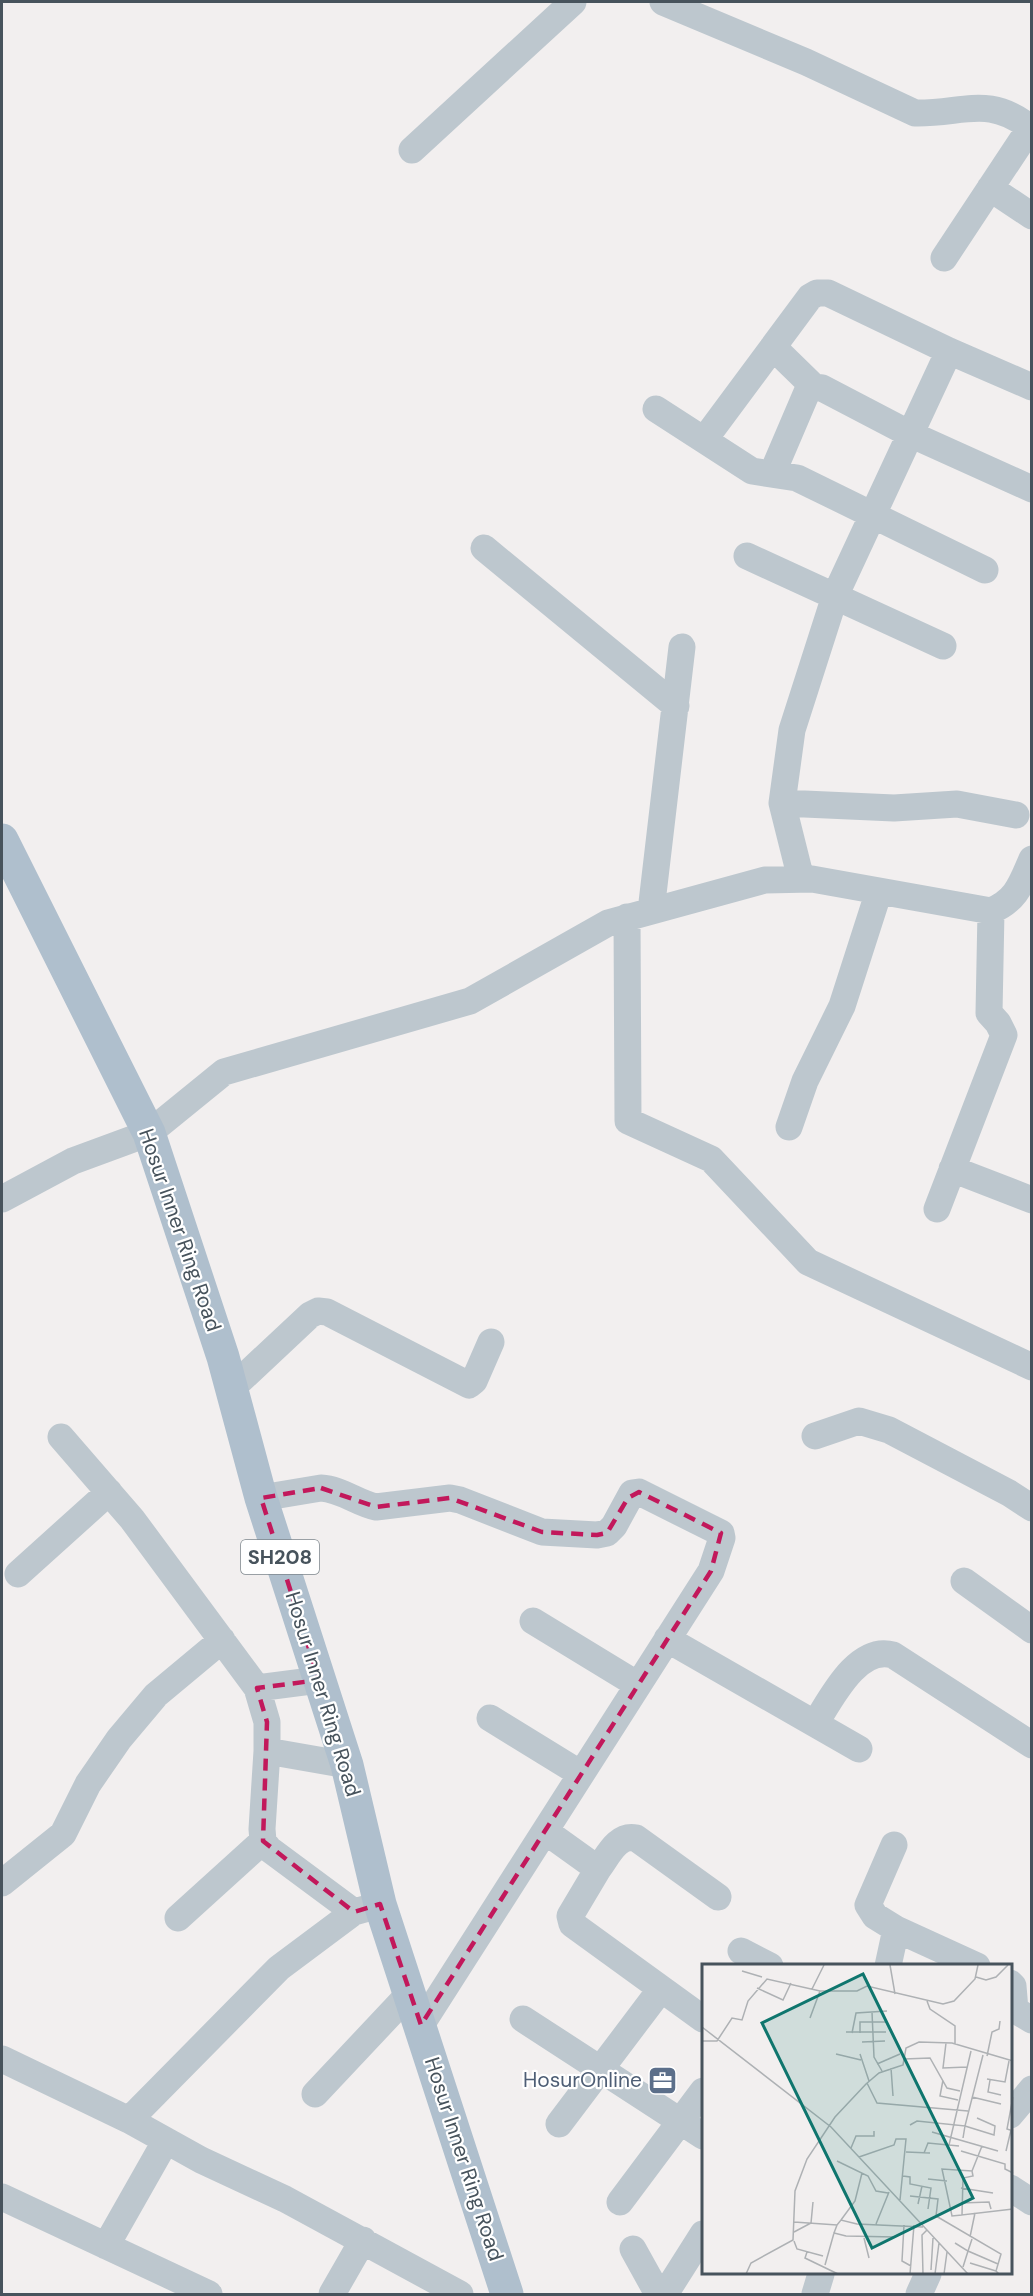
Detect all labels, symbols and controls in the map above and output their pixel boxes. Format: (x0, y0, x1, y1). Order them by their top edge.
street label: Hosur Inner Ring Road (132, 1125, 228, 1335)
road number: SH208 (241, 1540, 319, 1574)
street label: Hosur Inner Ring Road (279, 1588, 367, 1800)
inset map (702, 1964, 1012, 2275)
street label: Hosur Inner Ring Road (418, 2053, 510, 2265)
office icon: HosurOnline (647, 2064, 679, 2096)
place label: HosurOnline (523, 2066, 642, 2094)

